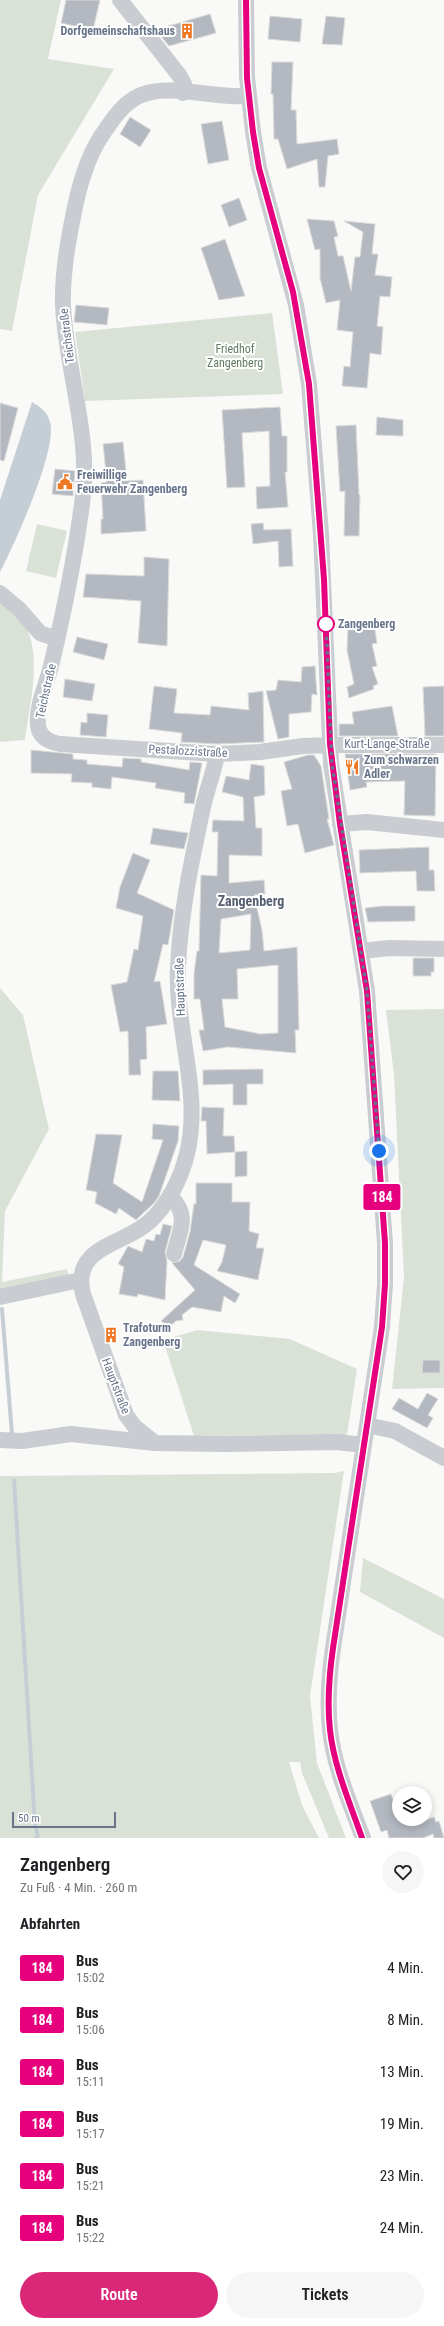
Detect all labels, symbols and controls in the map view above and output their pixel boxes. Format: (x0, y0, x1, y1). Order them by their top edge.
building icon: Dorfgemeinschaftshaus (178, 22, 196, 40)
place label: Dorfgemeinschaftshaus (61, 24, 176, 38)
street label: Teichstraße (57, 307, 77, 364)
park label: Friedhof Zangenberg (207, 342, 263, 370)
place label: Freiwillige Feuerwehr Zangenberg (77, 468, 187, 496)
public building icon: Freiwillige Feuerwehr Zangenberg (56, 473, 74, 491)
marker: Zangenberg (317, 615, 335, 633)
place label: Zangenberg (338, 617, 395, 631)
street label: Teichstraße (33, 662, 59, 720)
street label: Kurt-Lange-Straße (344, 737, 430, 751)
street label: Pestalozzistraße (148, 742, 228, 760)
place label: Zum schwarzen Adler (364, 753, 439, 781)
restaurant icon: Zum schwarzen Adler (343, 758, 361, 776)
district label: Zangenberg (218, 893, 284, 909)
street label: Hauptstraße (172, 957, 188, 1016)
your location (369, 1141, 389, 1161)
line badge: 184 (359, 1184, 405, 1210)
text: 184 (371, 1189, 393, 1205)
place label: Trafoturm Zangenberg (123, 1321, 180, 1349)
building icon: Trafoturm Zangenberg (102, 1326, 120, 1344)
street label: Hauptstraße (99, 1356, 133, 1416)
map controls (392, 1786, 432, 1826)
button: layers (392, 1786, 432, 1826)
scale bar (12, 1810, 116, 1829)
text: 50 m (18, 1812, 40, 1825)
button: heart (382, 1851, 424, 1893)
text: Zangenberg (20, 1853, 110, 1876)
text: Zu Fuß · 4 Min. · 260 m (20, 1880, 137, 1895)
text: Abfahrten (20, 1915, 80, 1933)
text: Bus (76, 1952, 99, 1970)
text: 4 Min. (387, 1959, 424, 1977)
text: 184 (31, 1960, 53, 1976)
text: 15:02 (76, 1970, 105, 1985)
text: Bus (76, 2004, 99, 2022)
text: 8 Min. (387, 2011, 424, 2029)
text: 184 (31, 2012, 53, 2028)
text: 15:06 (76, 2022, 105, 2037)
text: Bus (76, 2056, 99, 2074)
text: 13 Min. (380, 2063, 424, 2081)
text: 184 (31, 2064, 53, 2080)
text: 15:11 (76, 2074, 105, 2089)
text: Bus (76, 2108, 99, 2126)
text: 19 Min. (380, 2115, 424, 2133)
text: 184 (31, 2116, 53, 2132)
text: 15:17 (76, 2126, 105, 2141)
text: Bus (76, 2160, 99, 2178)
text: 23 Min. (380, 2167, 424, 2185)
text: 184 (31, 2168, 53, 2184)
text: 15:21 (76, 2178, 105, 2193)
text: Bus (76, 2212, 99, 2230)
text: 24 Min. (380, 2219, 424, 2237)
text: 184 (31, 2220, 53, 2236)
text: 15:22 (76, 2230, 105, 2245)
button: Route (20, 2272, 218, 2318)
button: Tickets (226, 2272, 424, 2318)

